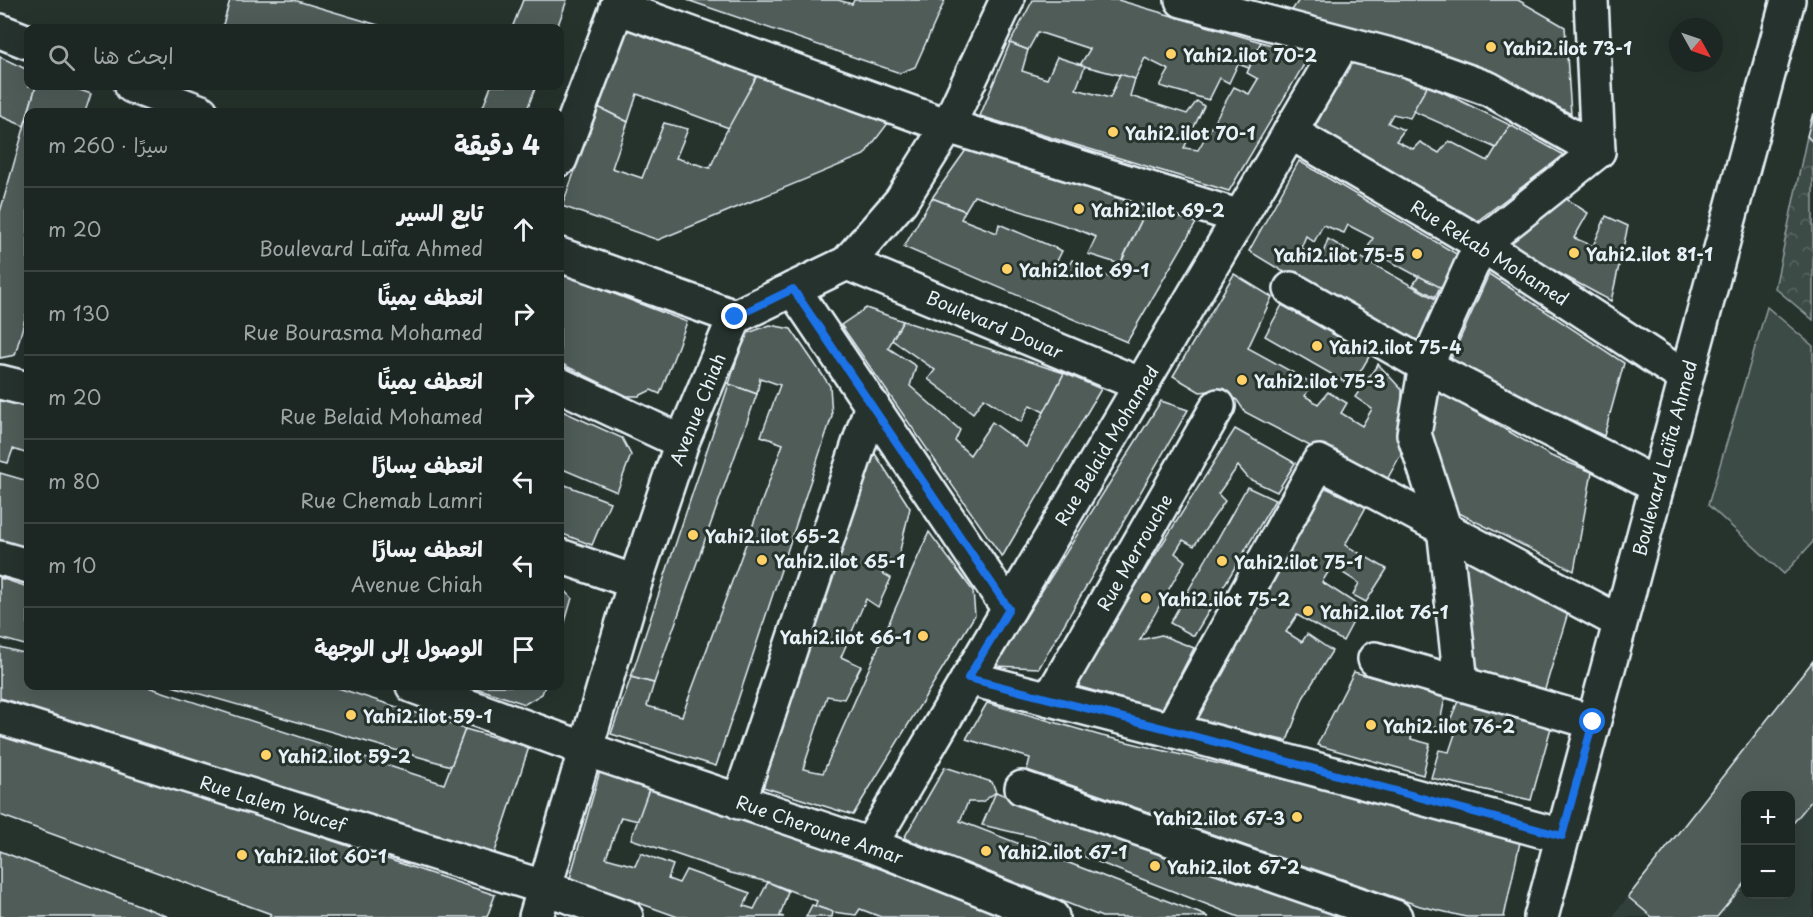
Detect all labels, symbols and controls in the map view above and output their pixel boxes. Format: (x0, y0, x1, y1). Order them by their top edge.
north arrow (1669, 18, 1723, 72)
search box (24, 24, 564, 90)
place label: Yahi2.ilot 73-1 (1503, 34, 1632, 61)
text: ابحث هنا (93, 38, 174, 71)
marker: Yahi2.ilot 73-1 (1484, 40, 1498, 54)
icon: search (45, 41, 78, 74)
place label: Yahi2.ilot 70-2 (1183, 41, 1317, 68)
marker: Yahi2.ilot 70-2 (1164, 47, 1178, 61)
place label: Yahi2.ilot 70-1 (1125, 119, 1256, 146)
text: 4 دقيقة (454, 125, 540, 164)
marker: Yahi2.ilot 70-1 (1106, 125, 1120, 139)
text: سيرًا · 260 m (48, 130, 168, 160)
street label: Rue Rekab Mohamed (1406, 192, 1574, 312)
text: تابع السير (398, 195, 483, 228)
place label: Yahi2.ilot 69-2 (1091, 196, 1225, 223)
marker: Yahi2.ilot 69-2 (1072, 202, 1086, 216)
icon: ahead (507, 213, 540, 246)
text: 20 m (48, 214, 101, 244)
text: Boulevard Laïfa Ahmed (259, 233, 483, 263)
place label: Yahi2.ilot 81-1 (1586, 240, 1713, 267)
place label: Yahi2.ilot 75-5 (1273, 241, 1405, 268)
marker: Yahi2.ilot 81-1 (1567, 246, 1581, 260)
marker: Yahi2.ilot 75-5 (1410, 247, 1424, 261)
place label: Yahi2.ilot 69-1 (1019, 256, 1150, 283)
marker: Yahi2.ilot 69-1 (1000, 262, 1014, 276)
text: انعطف يمينًا (378, 279, 483, 312)
street label: Boulevard Douar (923, 283, 1068, 365)
icon: right (507, 297, 540, 330)
text: 130 m (48, 298, 110, 328)
route end (721, 303, 747, 329)
text: Rue Bourasma Mohamed (243, 317, 483, 347)
place label: Yahi2.ilot 75-4 (1329, 333, 1462, 360)
marker: Yahi2.ilot 75-4 (1310, 339, 1324, 353)
street label: Avenue Chiah (662, 349, 732, 469)
street label: Boulevard Laïfa Ahmed (1625, 357, 1703, 559)
street label: Rue Belaid Mohamed (1047, 360, 1165, 530)
text: انعطف يمينًا (378, 363, 483, 396)
place label: Yahi2.ilot 75-3 (1254, 367, 1386, 394)
marker: Yahi2.ilot 75-3 (1235, 373, 1249, 387)
icon: right (507, 381, 540, 414)
text: 20 m (48, 382, 101, 412)
text: Rue Belaid Mohamed (280, 401, 483, 431)
text: انعطف يسارًا (372, 447, 483, 480)
icon: left (507, 465, 540, 498)
text: 80 m (48, 466, 100, 496)
text: Rue Chemab Lamri (301, 485, 483, 515)
street label: Rue Merrouche (1090, 488, 1178, 616)
place label: Yahi2.ilot 65-2 (705, 522, 840, 549)
marker: Yahi2.ilot 65-2 (686, 528, 700, 542)
text: انعطف يسارًا (372, 531, 483, 564)
place label: Yahi2.ilot 65-1 (774, 547, 906, 574)
place label: Yahi2.ilot 75-1 (1234, 548, 1363, 575)
icon: left (507, 549, 540, 582)
text: 10 m (48, 550, 96, 580)
marker: Yahi2.ilot 65-1 (755, 553, 769, 567)
marker: Yahi2.ilot 75-1 (1215, 554, 1229, 568)
text: Avenue Chiah (351, 569, 483, 599)
place label: Yahi2.ilot 75-2 (1158, 585, 1291, 612)
marker: Yahi2.ilot 75-2 (1139, 591, 1153, 605)
place label: Yahi2.ilot 76-1 (1320, 598, 1449, 625)
marker: Yahi2.ilot 76-1 (1301, 604, 1315, 618)
place label: Yahi2.ilot 66-1 (780, 623, 911, 650)
marker: Yahi2.ilot 66-1 (916, 629, 930, 643)
text: الوصول إلى الوجهة (314, 630, 483, 663)
icon: arrive (507, 633, 540, 666)
place label: Yahi2.ilot 59-1 (363, 702, 492, 729)
marker: Yahi2.ilot 59-1 (344, 708, 358, 722)
route start (1579, 708, 1605, 734)
place label: Yahi2.ilot 76-2 (1383, 712, 1515, 739)
marker: Yahi2.ilot 76-2 (1364, 718, 1378, 732)
place label: Yahi2.ilot 59-2 (278, 742, 411, 769)
marker: Yahi2.ilot 59-2 (259, 748, 273, 762)
street label: Rue Lalem Youcef (197, 768, 351, 839)
street label: Rue Cheroune Amar (733, 788, 908, 871)
map controls (1741, 791, 1795, 899)
button: + (1741, 791, 1795, 845)
place label: Yahi2.ilot 67-3 (1153, 804, 1285, 831)
marker: Yahi2.ilot 67-3 (1290, 810, 1304, 824)
place label: Yahi2.ilot 67-1 (998, 838, 1128, 865)
place label: Yahi2.ilot 60-1 (254, 842, 387, 869)
marker: Yahi2.ilot 67-1 (979, 844, 993, 858)
button: − (1741, 845, 1795, 899)
marker: Yahi2.ilot 60-1 (235, 848, 249, 862)
place label: Yahi2.ilot 67-2 (1167, 853, 1300, 880)
marker: Yahi2.ilot 67-2 (1148, 859, 1162, 873)

